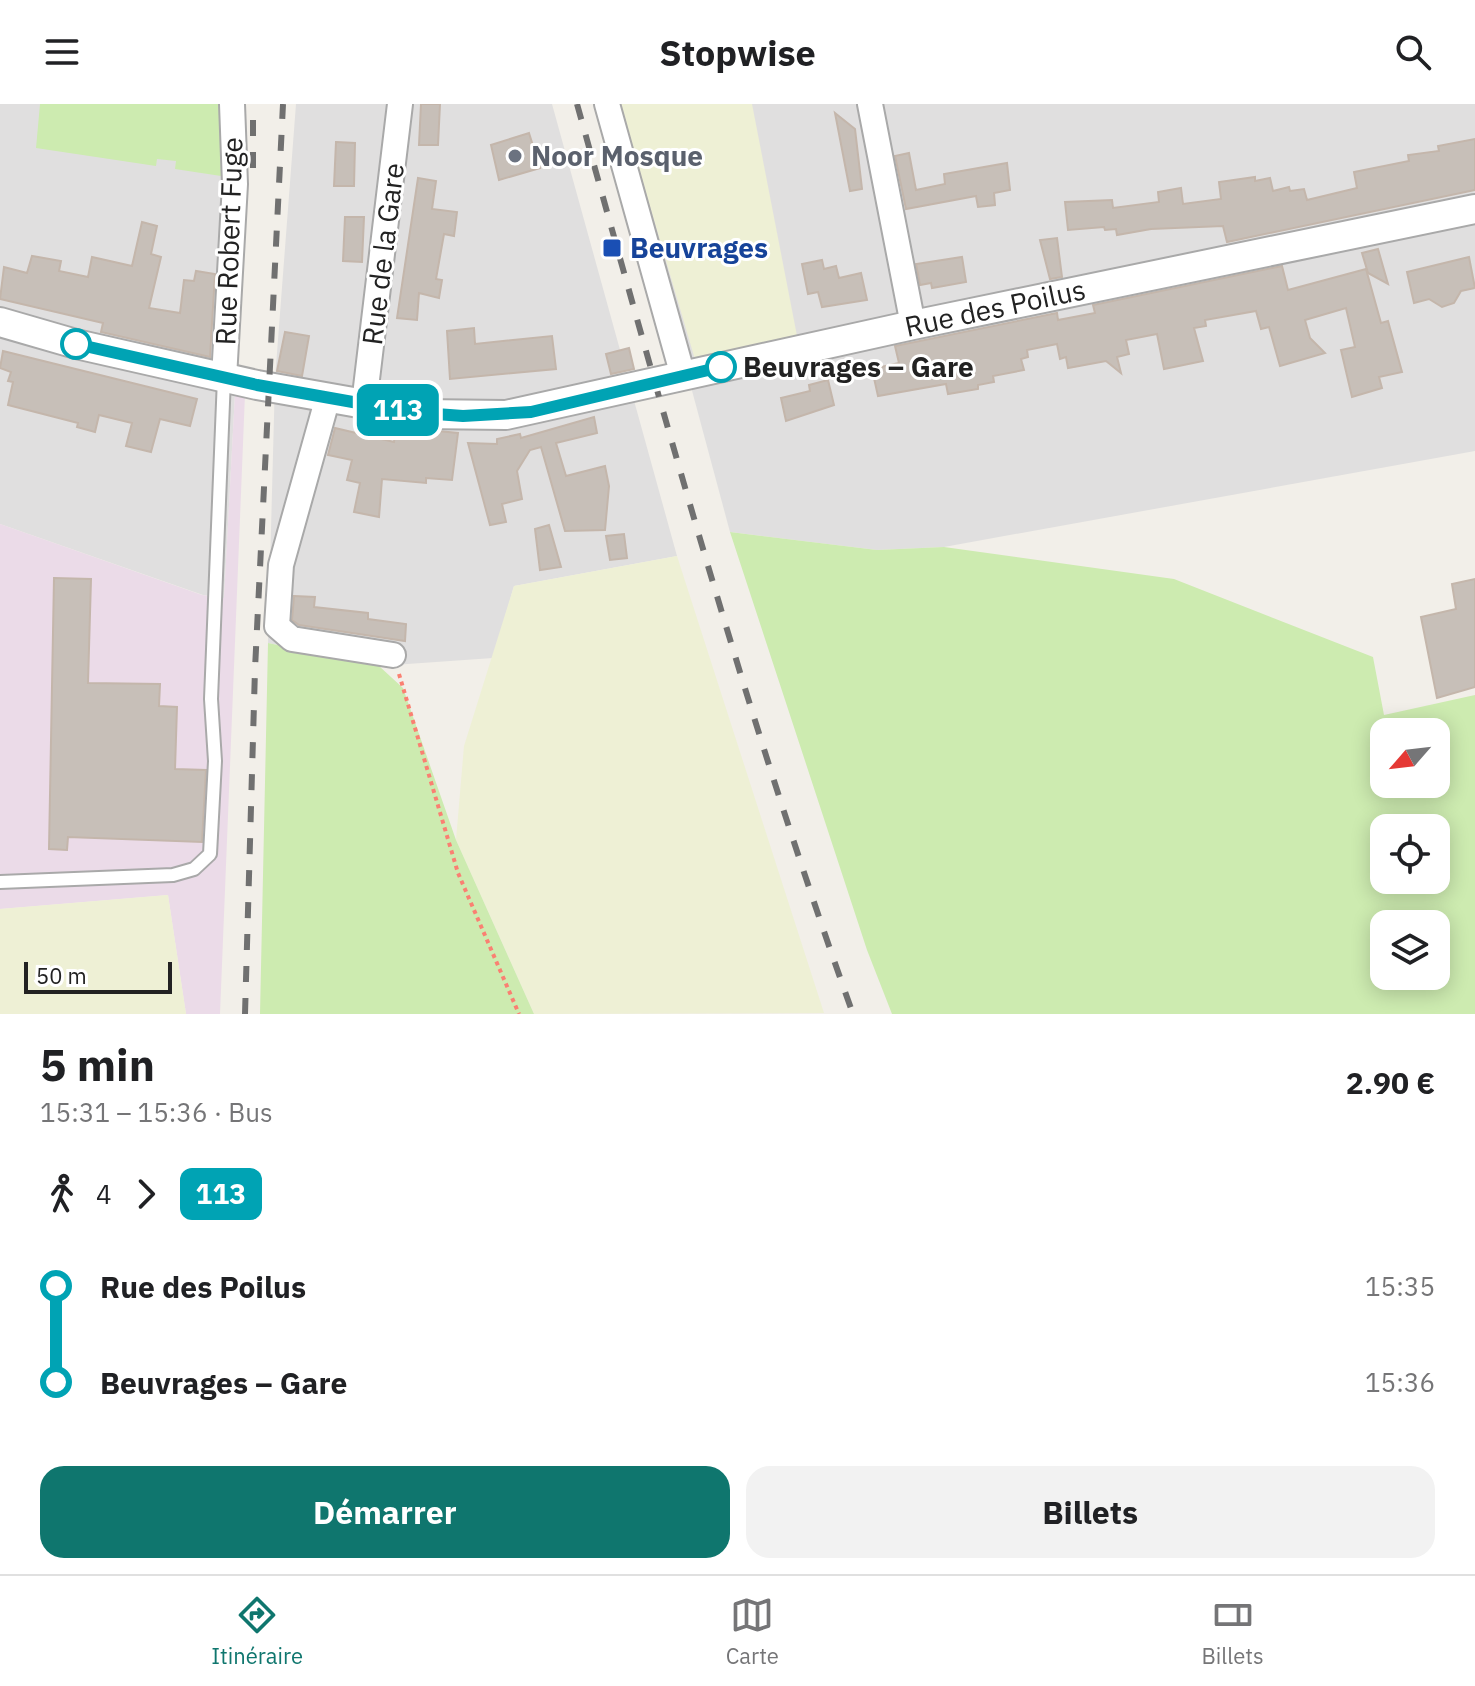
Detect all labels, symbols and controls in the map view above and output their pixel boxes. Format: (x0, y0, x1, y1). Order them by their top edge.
text: Stopwise (659, 29, 816, 76)
icon: menu (40, 30, 84, 74)
icon: search (1391, 30, 1435, 74)
street label: Rue Robert Fuge (206, 136, 251, 346)
place label: Noor Mosque (531, 137, 703, 174)
marker: Noor Mosque (506, 147, 524, 165)
street label: Rue de la Gare (353, 161, 412, 347)
place label: Beuvrages (630, 229, 768, 266)
marker: Beuvrages (601, 237, 623, 259)
street label: Rue des Poilus (901, 270, 1089, 345)
unlabelled marker (61, 329, 91, 359)
place label: Beuvrages – Gare (743, 348, 974, 385)
marker: Beuvrages – Gare (706, 352, 736, 382)
line badge: 113 (352, 384, 444, 436)
text: 113 (373, 391, 423, 428)
north arrow (1370, 718, 1450, 798)
map controls (1370, 718, 1450, 990)
button: locate (1370, 814, 1450, 894)
button: layers (1370, 910, 1450, 990)
scale bar (24, 958, 172, 994)
text: 50 m (36, 961, 87, 990)
text: 5 min (40, 1036, 155, 1093)
text: 2.90 € (1346, 1063, 1435, 1102)
text: 15:31 – 15:36 · Bus (40, 1095, 273, 1129)
icon: walk (40, 1172, 84, 1216)
icon: forward (124, 1172, 168, 1216)
text: 113 (196, 1175, 246, 1212)
text: 4 (96, 1177, 112, 1211)
text: Rue des Poilus (100, 1267, 306, 1306)
text: 15:35 (1365, 1269, 1435, 1303)
text: Beuvrages – Gare (100, 1363, 347, 1402)
text: 15:36 (1365, 1365, 1435, 1399)
button: Démarrer (40, 1466, 730, 1558)
button: Billets (746, 1466, 1435, 1558)
tab: Itinéraire (211, 1593, 303, 1670)
tab: Carte (726, 1593, 779, 1670)
tab: Billets (1201, 1593, 1264, 1670)

